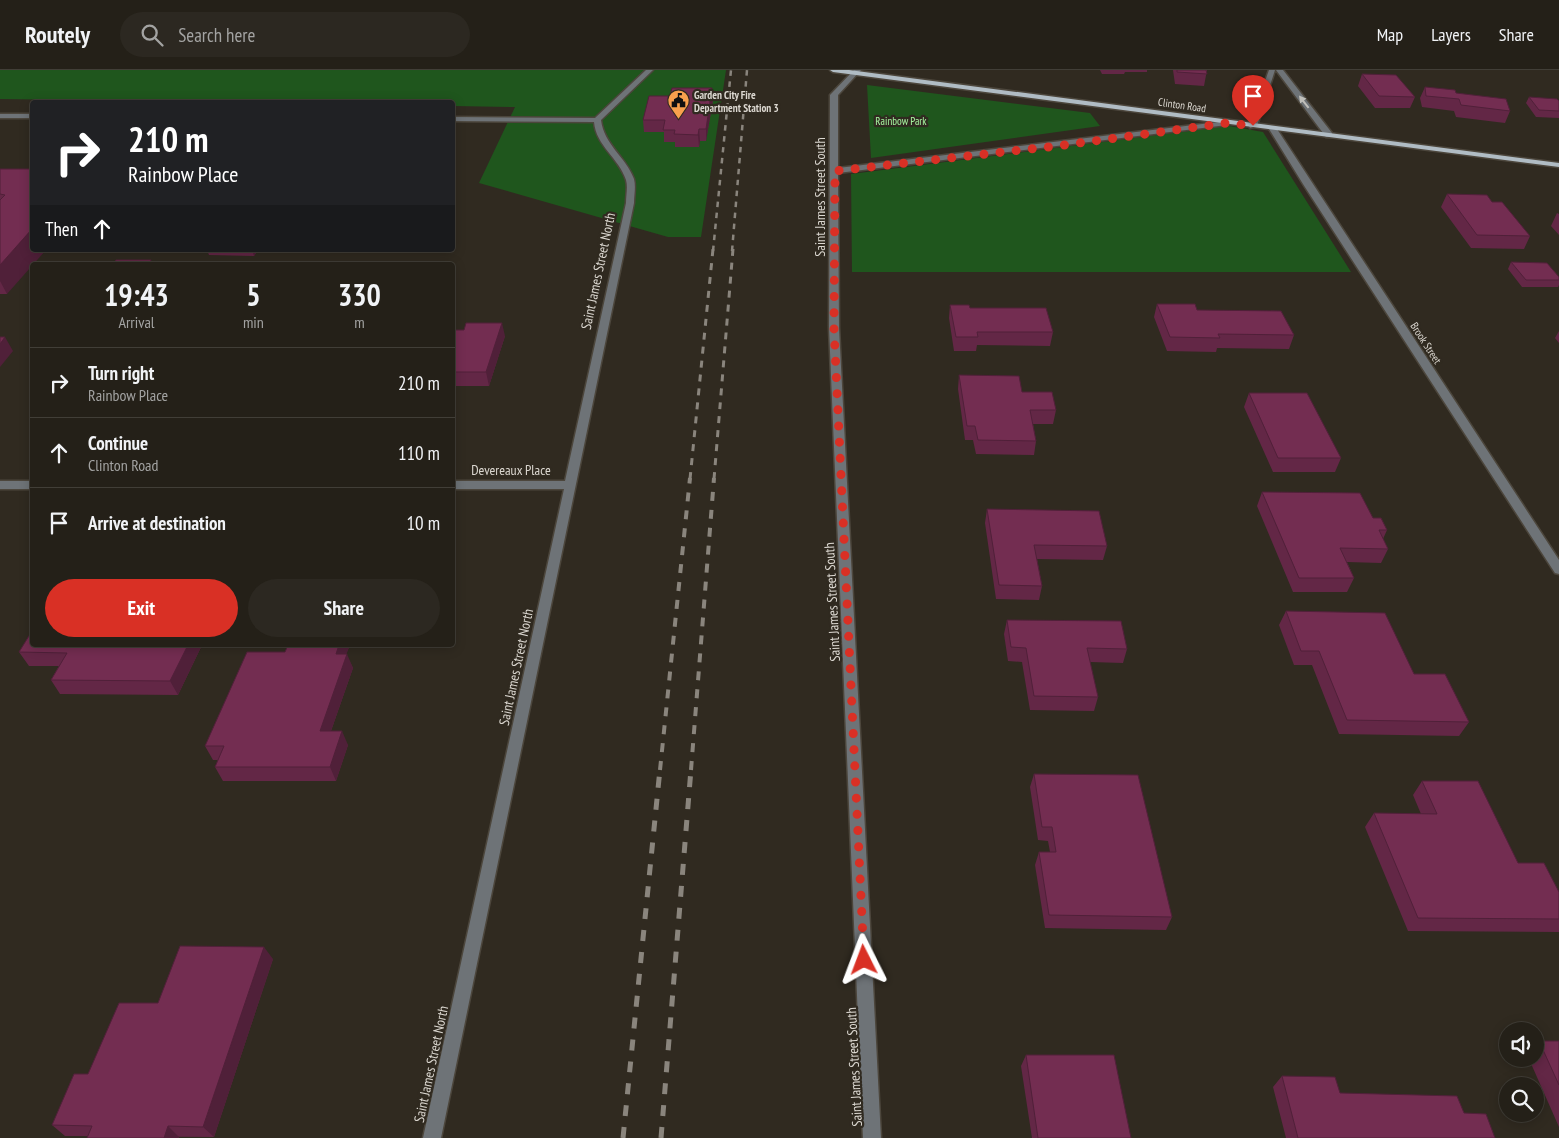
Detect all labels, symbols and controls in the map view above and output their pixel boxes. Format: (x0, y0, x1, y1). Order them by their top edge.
search box (120, 12, 470, 57)
text: Routely (25, 19, 90, 50)
icon: search (138, 21, 166, 49)
text: Search here (178, 23, 255, 47)
text: Map (1377, 23, 1403, 46)
text: Layers (1431, 23, 1471, 46)
text: Share (1499, 23, 1534, 46)
pin (1232, 75, 1274, 126)
icon: arrive (1239, 82, 1267, 110)
place label: Garden City Fire Department Station 3 (694, 88, 779, 115)
public building icon: Garden City Fire Department Station 3 (666, 89, 690, 120)
street label: Clinton Road (1157, 95, 1207, 115)
one-way arrow (1299, 96, 1310, 109)
park label: Rainbow Park (875, 114, 927, 128)
text: 210 m (128, 116, 209, 162)
icon: right (45, 120, 110, 185)
street label: Saint James Street South (811, 137, 829, 257)
text: Rainbow Place (128, 160, 238, 188)
street label: Saint James Street North (577, 211, 619, 331)
icon: ahead (88, 215, 116, 243)
text: Then (45, 217, 78, 241)
text: 19:43 (104, 275, 169, 314)
text: 5 (246, 275, 261, 314)
text: 330 (338, 275, 381, 314)
text: Arrival (118, 312, 155, 332)
text: min (243, 312, 264, 332)
text: m (354, 312, 365, 332)
street label: Brook Street (1407, 320, 1445, 366)
text: Turn right (88, 361, 154, 385)
icon: right (45, 369, 73, 397)
text: 210 m (398, 371, 440, 395)
text: Rainbow Place (88, 385, 168, 405)
text: Continue (88, 431, 148, 455)
icon: ahead (45, 439, 73, 467)
text: 110 m (398, 441, 440, 465)
text: Clinton Road (88, 455, 158, 475)
street label: Devereaux Place (471, 461, 551, 479)
icon: arrive (45, 509, 73, 537)
text: Arrive at destination (88, 511, 226, 535)
text: 10 m (407, 511, 440, 535)
street label: Saint James Street South (820, 542, 844, 662)
button: Exit (45, 579, 238, 637)
button: Share (248, 579, 440, 637)
street label: Saint James Street North (495, 607, 537, 727)
position arrow (837, 933, 889, 985)
street label: Saint James Street North (410, 1004, 452, 1124)
street label: Saint James Street South (842, 1007, 866, 1127)
map controls (1499, 1022, 1544, 1122)
button: sound (1499, 1022, 1544, 1067)
button: search (1499, 1077, 1544, 1122)

